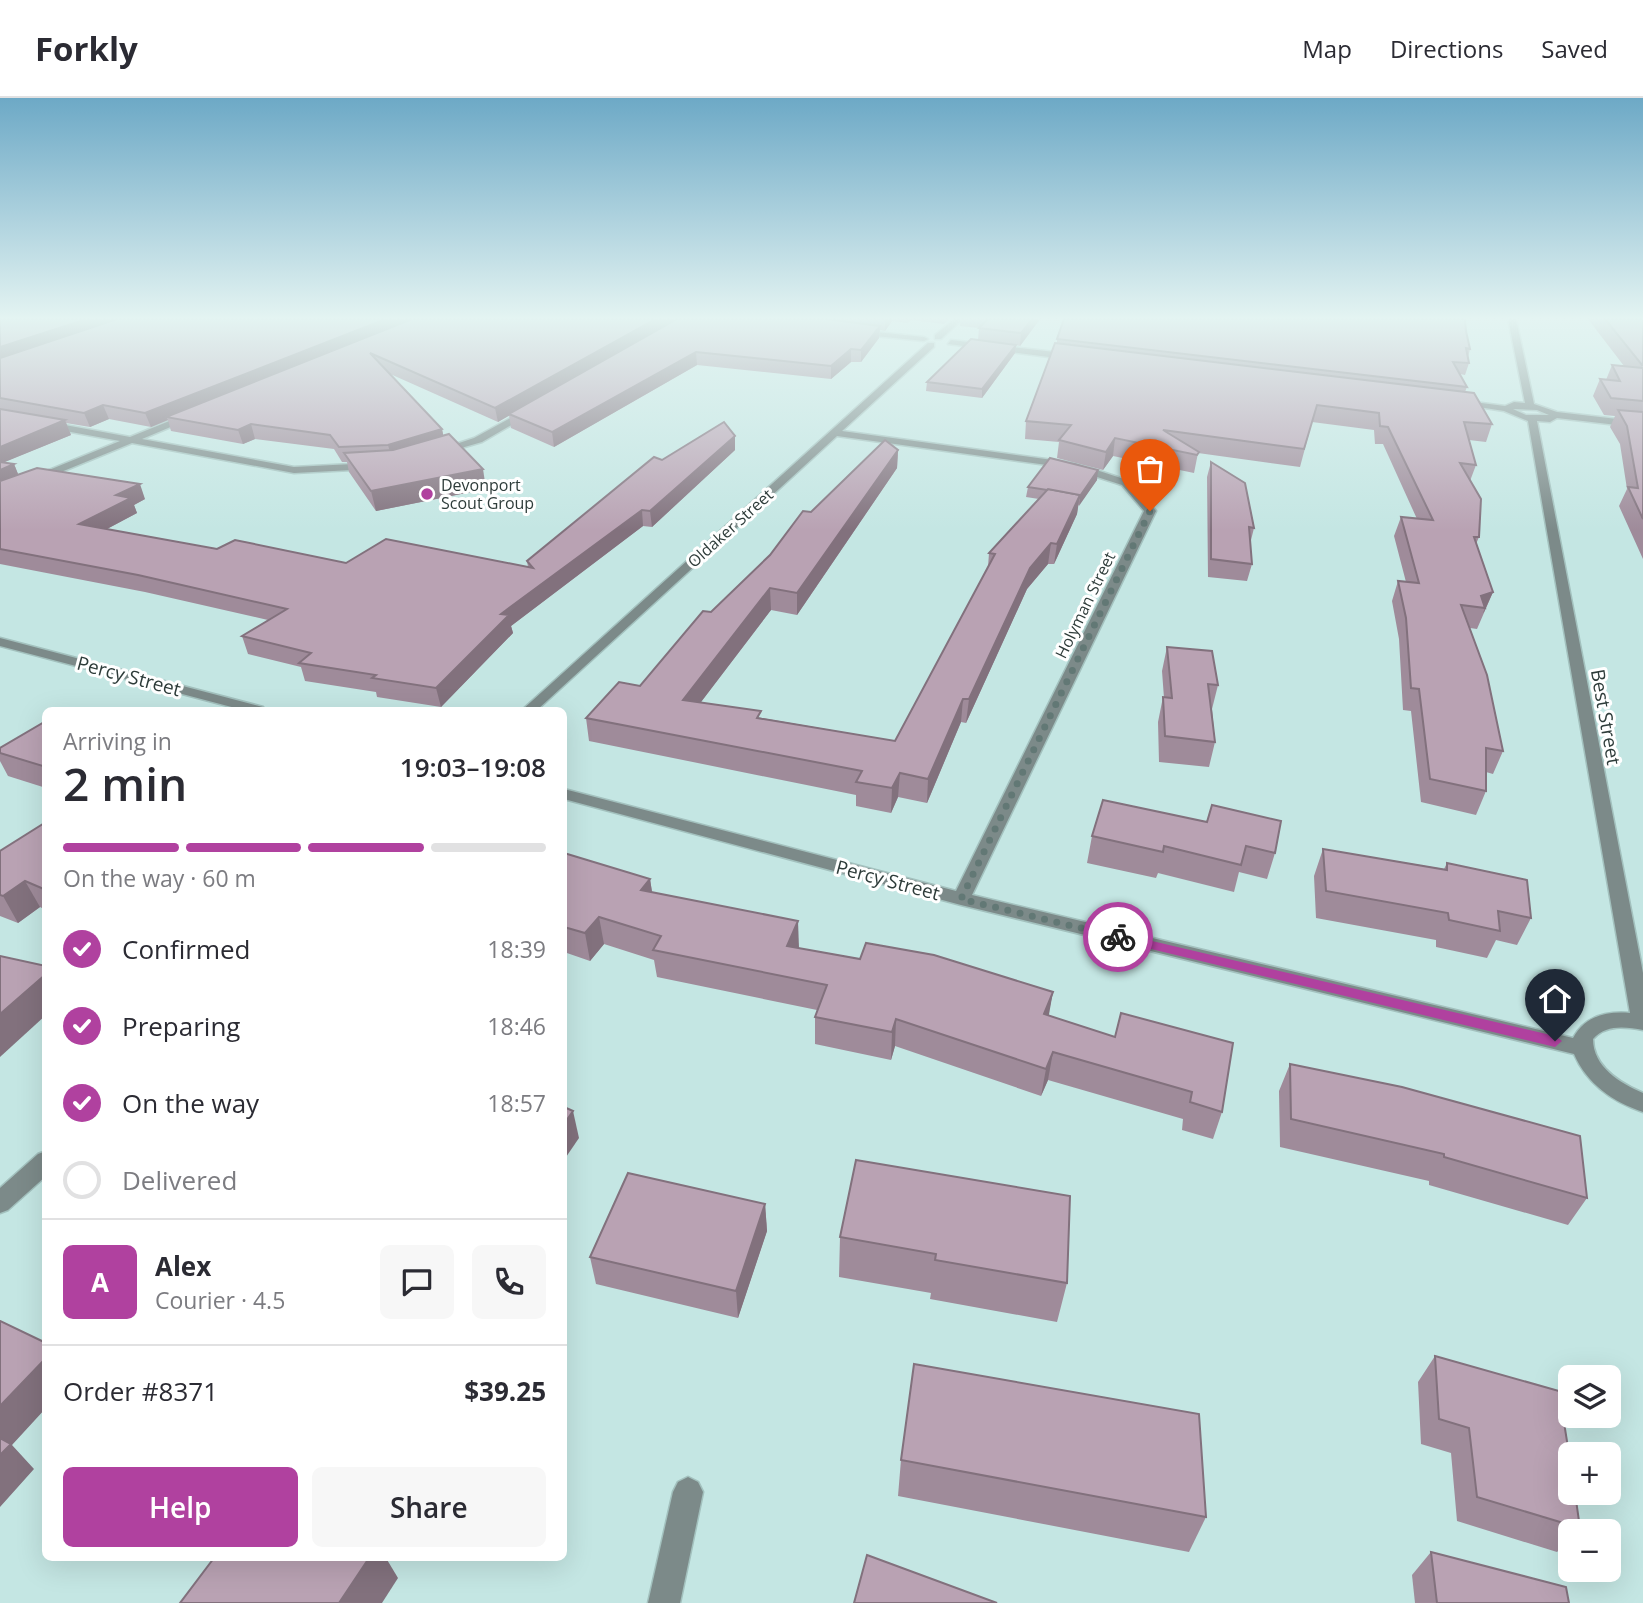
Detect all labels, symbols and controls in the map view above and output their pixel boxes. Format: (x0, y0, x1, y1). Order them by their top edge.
text: Forkly (35, 26, 138, 71)
text: Map (1302, 32, 1352, 65)
text: Directions (1390, 32, 1503, 65)
text: Saved (1541, 32, 1608, 65)
pin (1120, 439, 1180, 511)
icon: bag (1131, 450, 1169, 488)
place label: Devonport Scout Group (441, 474, 534, 514)
street label: Oldaker Street (683, 484, 778, 572)
marker: Devonport Scout Group (419, 486, 435, 502)
street label: Holyman Street (1050, 548, 1120, 662)
street label: Percy Street (74, 650, 184, 702)
street label: Best Street (1585, 667, 1627, 767)
text: Arriving in (63, 725, 172, 757)
text: 19:03–19:08 (400, 749, 546, 785)
text: 2 min (63, 752, 187, 814)
street label: Percy Street (833, 854, 943, 906)
text: On the way · 60 m (63, 862, 256, 894)
courier (1083, 902, 1153, 972)
icon: bike (1099, 918, 1137, 956)
icon: check (63, 930, 101, 968)
text: Confirmed (122, 931, 250, 967)
text: 18:39 (487, 933, 546, 965)
pin (1525, 969, 1585, 1041)
icon: home (1536, 980, 1574, 1018)
icon: check (63, 1007, 101, 1045)
text: Preparing (122, 1008, 240, 1044)
text: 18:46 (487, 1010, 546, 1042)
icon: check (63, 1084, 101, 1122)
text: On the way (122, 1085, 259, 1121)
text: 18:57 (487, 1087, 546, 1119)
text: Delivered (122, 1162, 237, 1198)
button: chat (380, 1245, 454, 1319)
button: phone (472, 1245, 546, 1319)
text: Alex (155, 1248, 211, 1284)
text: A (91, 1264, 109, 1300)
text: Courier · 4.5 (155, 1284, 285, 1316)
map controls (1558, 1365, 1621, 1582)
button: layers (1558, 1365, 1621, 1428)
text: Order #8371 (63, 1373, 218, 1409)
text: $39.25 (464, 1373, 546, 1409)
button: + (1558, 1442, 1621, 1505)
button: Help (63, 1467, 298, 1547)
button: Share (312, 1467, 546, 1547)
button: − (1558, 1519, 1621, 1582)

